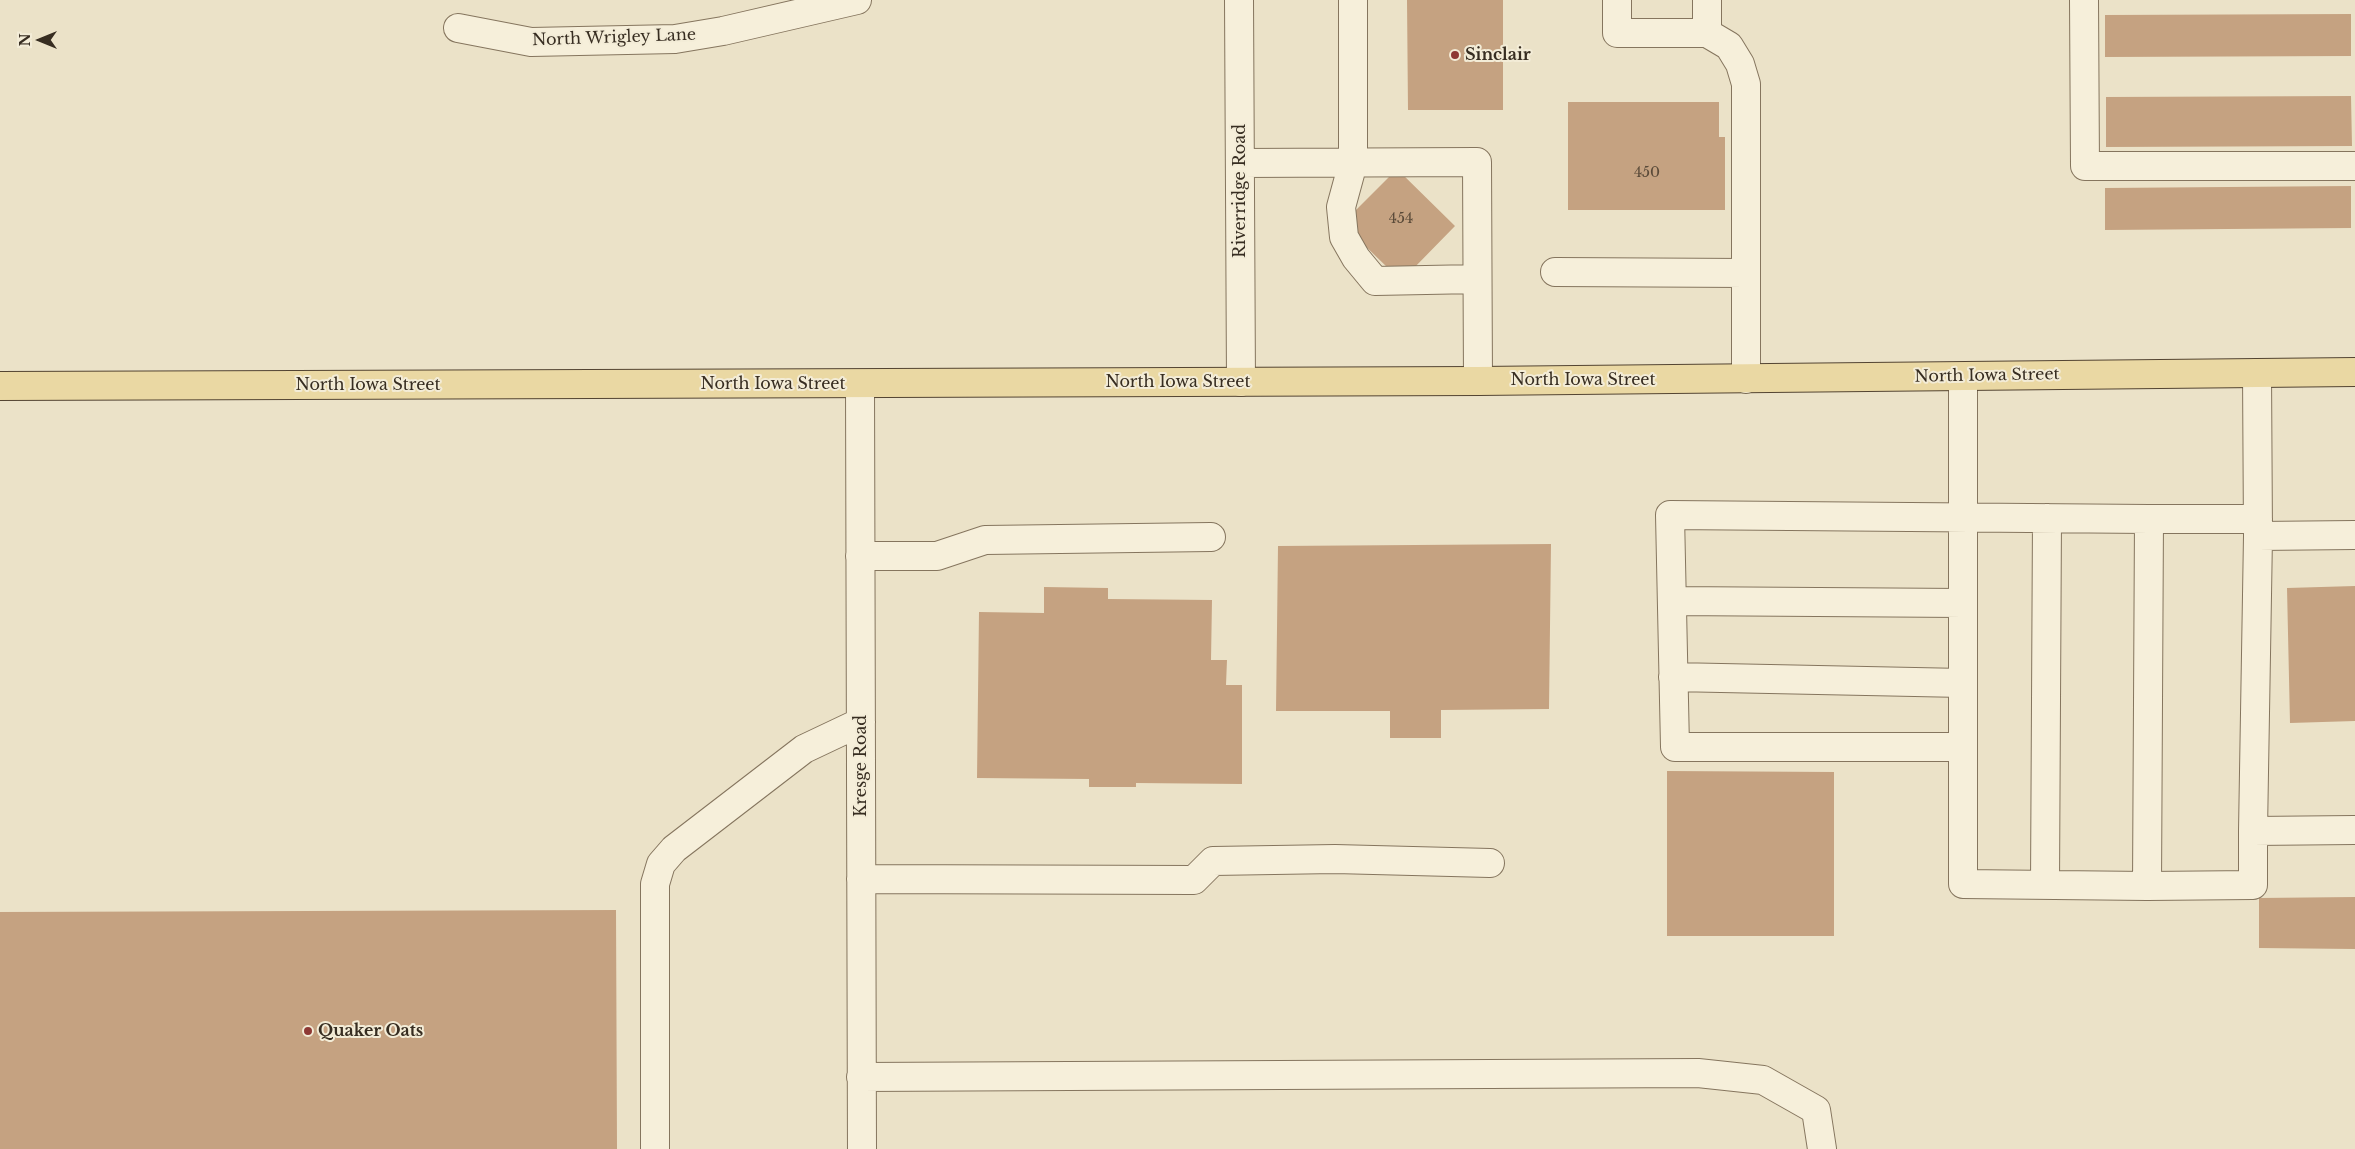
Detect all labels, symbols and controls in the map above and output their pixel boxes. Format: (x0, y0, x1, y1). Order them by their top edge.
north arrow (15, 15, 65, 65)
street label: North Wrigley Lane (532, 26, 696, 50)
text: N (16, 33, 34, 47)
place label: Sinclair (1465, 45, 1531, 65)
marker: Sinclair (1449, 49, 1461, 61)
street label: Riverridge Road (1230, 124, 1250, 258)
house number: 450 (1634, 165, 1660, 181)
house number: 454 (1389, 211, 1413, 227)
street label: North Iowa Street (1914, 365, 2060, 387)
street label: North Iowa Street (1510, 370, 1656, 390)
street label: North Iowa Street (1105, 372, 1251, 392)
street label: North Iowa Street (700, 374, 846, 394)
street label: North Iowa Street (295, 375, 441, 395)
street label: Kresge Road (851, 715, 871, 817)
place label: Quaker Oats (318, 1021, 423, 1041)
marker: Quaker Oats (302, 1025, 314, 1037)

